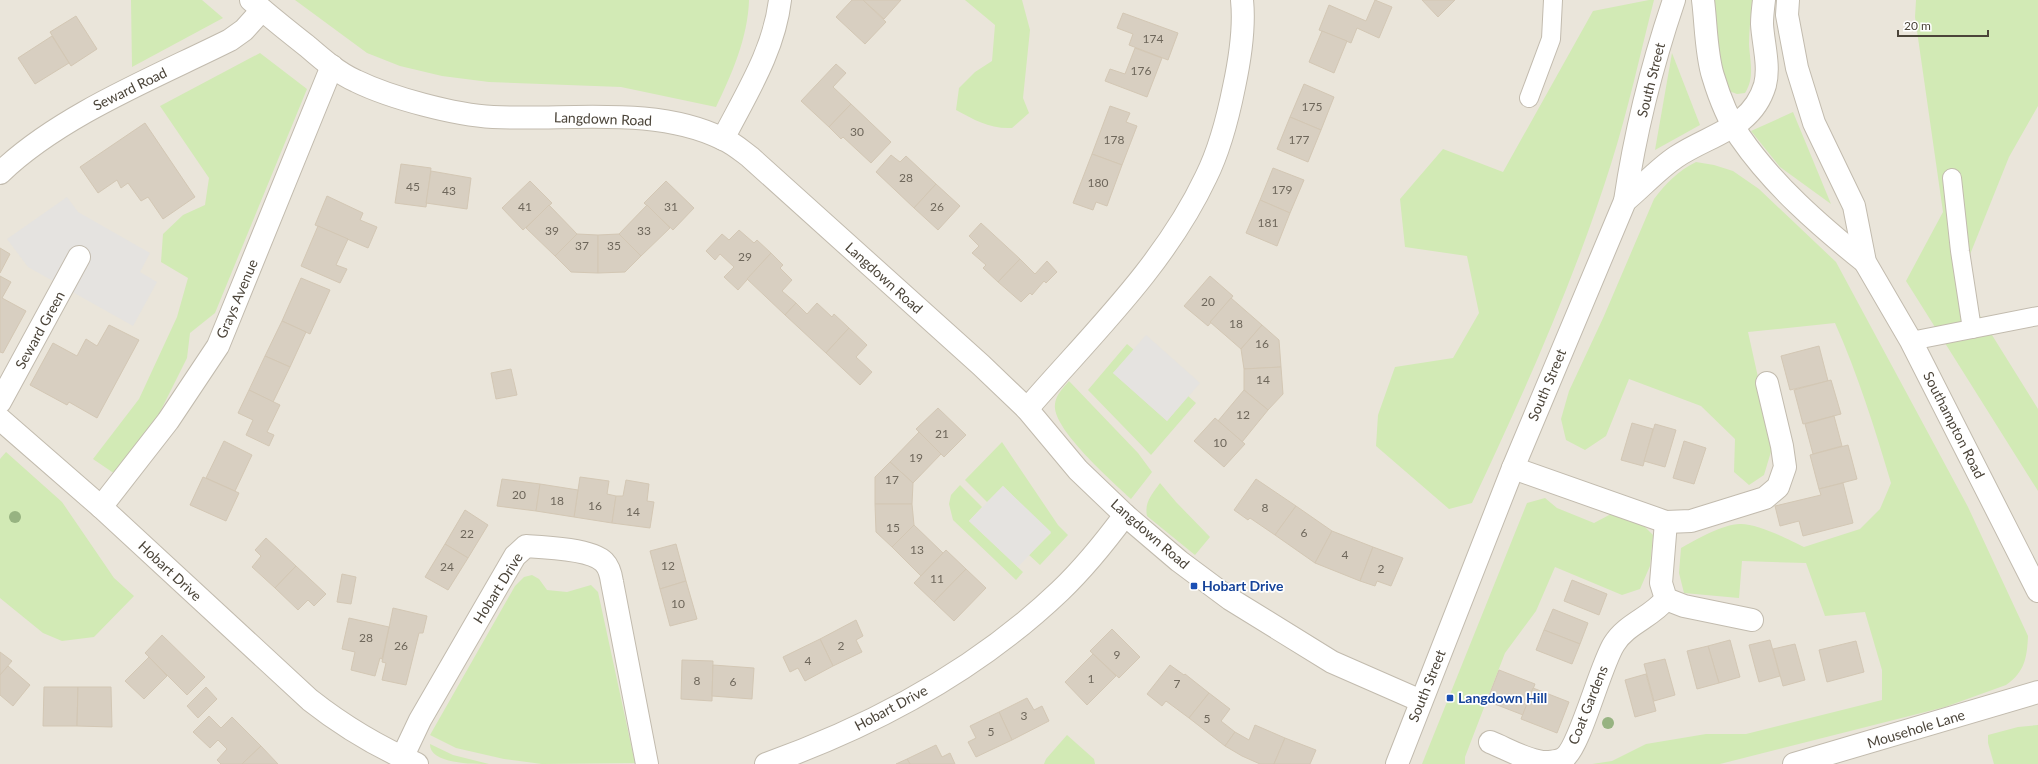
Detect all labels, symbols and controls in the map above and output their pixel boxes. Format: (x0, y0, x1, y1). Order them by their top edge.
scale bar (1898, 12, 1988, 38)
text: 20 m (1904, 18, 1931, 33)
house number: 174 (1143, 31, 1163, 46)
street label: South Street (1633, 41, 1668, 119)
street label: Seward Road (90, 63, 169, 114)
house number: 176 (1131, 63, 1151, 78)
house number: 175 (1302, 99, 1322, 114)
street label: Langdown Road (554, 108, 652, 129)
house number: 30 (850, 124, 864, 139)
house number: 178 (1104, 132, 1124, 147)
house number: 177 (1289, 132, 1309, 147)
house number: 28 (899, 170, 913, 185)
house number: 180 (1088, 175, 1108, 190)
house number: 45 (406, 179, 420, 194)
house number: 179 (1272, 182, 1292, 197)
house number: 43 (442, 183, 456, 198)
house number: 41 (518, 199, 532, 214)
house number: 31 (664, 199, 678, 214)
house number: 26 (930, 199, 944, 214)
house number: 181 (1258, 215, 1278, 230)
house number: 39 (545, 223, 559, 238)
house number: 33 (637, 223, 651, 238)
house number: 37 (575, 238, 589, 253)
house number: 35 (607, 238, 621, 253)
street label: Langdown Road (842, 238, 927, 317)
house number: 29 (738, 249, 752, 264)
street label: Grays Avenue (212, 257, 261, 341)
street label: Seward Green (11, 288, 68, 372)
house number: 20 (1201, 294, 1215, 309)
house number: 18 (1229, 316, 1243, 331)
house number: 16 (1255, 336, 1269, 351)
street label: South Street (1524, 346, 1569, 423)
street label: Southampton Road (1920, 368, 1989, 481)
house number: 14 (1256, 372, 1270, 387)
house number: 12 (1236, 407, 1250, 422)
house number: 21 (935, 426, 949, 441)
house number: 10 (1213, 435, 1227, 450)
house number: 19 (909, 450, 923, 465)
house number: 17 (885, 472, 899, 487)
house number: 20 (512, 487, 526, 502)
house number: 18 (550, 493, 564, 508)
street label: Langdown Road (1108, 495, 1193, 572)
house number: 16 (588, 498, 602, 513)
house number: 8 (1262, 500, 1269, 515)
house number: 14 (626, 504, 640, 519)
house number: 15 (886, 520, 900, 535)
house number: 6 (1301, 525, 1308, 540)
house number: 22 (460, 526, 474, 541)
street label: Hobart Drive (135, 537, 206, 604)
house number: 13 (910, 542, 924, 557)
house number: 4 (1342, 547, 1349, 562)
street label: Hobart Drive (469, 549, 526, 626)
house number: 12 (661, 558, 675, 573)
house number: 24 (440, 559, 454, 574)
house number: 2 (1378, 561, 1385, 576)
house number: 11 (930, 571, 944, 586)
place label: Hobart Drive (1202, 577, 1284, 594)
marker: Hobart Drive (1189, 581, 1199, 591)
house number: 10 (671, 596, 685, 611)
house number: 28 (359, 630, 373, 645)
house number: 26 (394, 638, 408, 653)
house number: 2 (838, 638, 845, 653)
house number: 9 (1114, 647, 1121, 662)
street label: South Street (1404, 647, 1449, 724)
house number: 4 (805, 653, 812, 668)
street label: Coat Gardens (1564, 663, 1611, 747)
house number: 1 (1088, 671, 1095, 686)
house number: 8 (694, 673, 701, 688)
house number: 6 (730, 674, 737, 689)
house number: 7 (1174, 676, 1181, 691)
street label: Hobart Drive (851, 681, 930, 734)
place label: Langdown Hill (1458, 689, 1547, 706)
marker: Langdown Hill (1445, 693, 1455, 703)
street label: Mousehole Lane (1865, 706, 1967, 751)
house number: 3 (1021, 708, 1028, 723)
house number: 5 (1204, 711, 1211, 726)
house number: 5 (988, 724, 995, 739)

